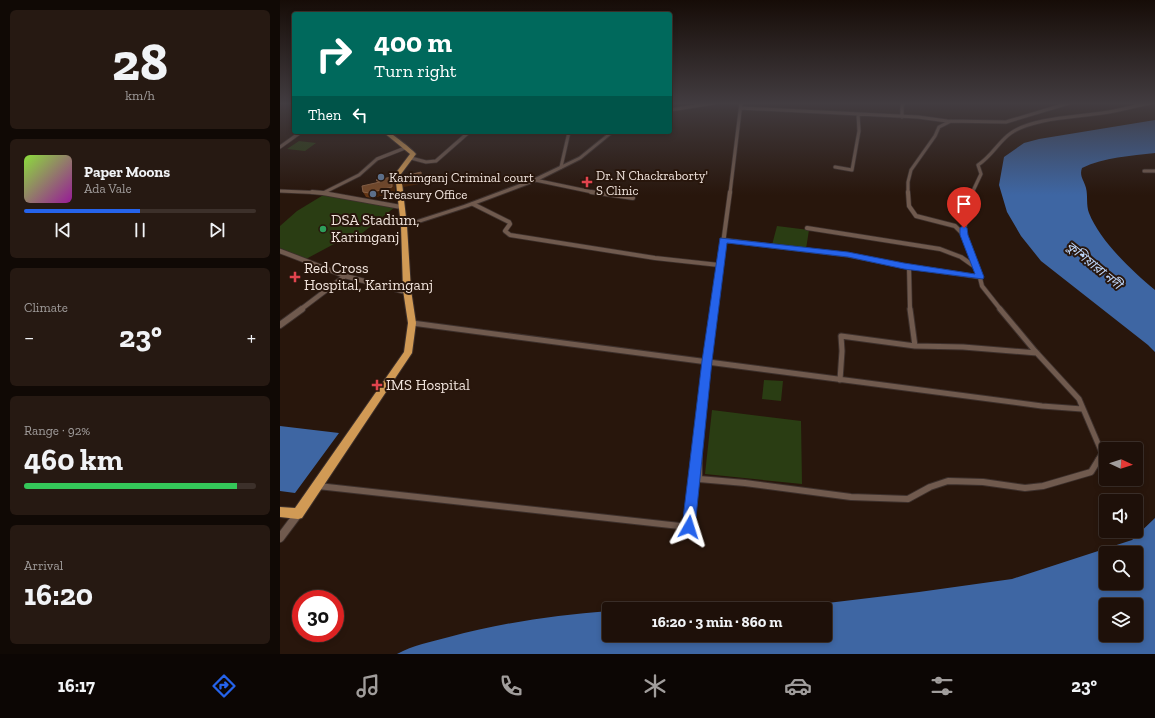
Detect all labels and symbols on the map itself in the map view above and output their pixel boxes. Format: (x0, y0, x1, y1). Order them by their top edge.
place label: Dr. N Chackraborty' S Clinic (596, 168, 708, 198)
place label: Karimganj Criminal court (389, 170, 534, 186)
marker: Karimganj Criminal court (376, 172, 386, 182)
marker: Dr. N Chackraborty' S Clinic (581, 176, 593, 188)
place label: Treasury Office (381, 187, 467, 202)
pin (947, 187, 981, 228)
marker: Treasury Office (368, 189, 378, 199)
place label: DSA Stadium, Karimganj (331, 211, 420, 246)
marker: DSA Stadium, Karimganj (318, 224, 328, 234)
water label: কুশিয়ারা নদী (1063, 238, 1127, 293)
place label: Red Cross Hospital, Karimganj (304, 259, 433, 294)
marker: Red Cross Hospital, Karimganj (289, 271, 301, 283)
place label: IMS Hospital (386, 376, 470, 394)
marker: IMS Hospital (371, 379, 383, 391)
north arrow (1099, 442, 1143, 486)
position arrow (668, 506, 710, 548)
speed limit sign: 30 (292, 590, 344, 642)

